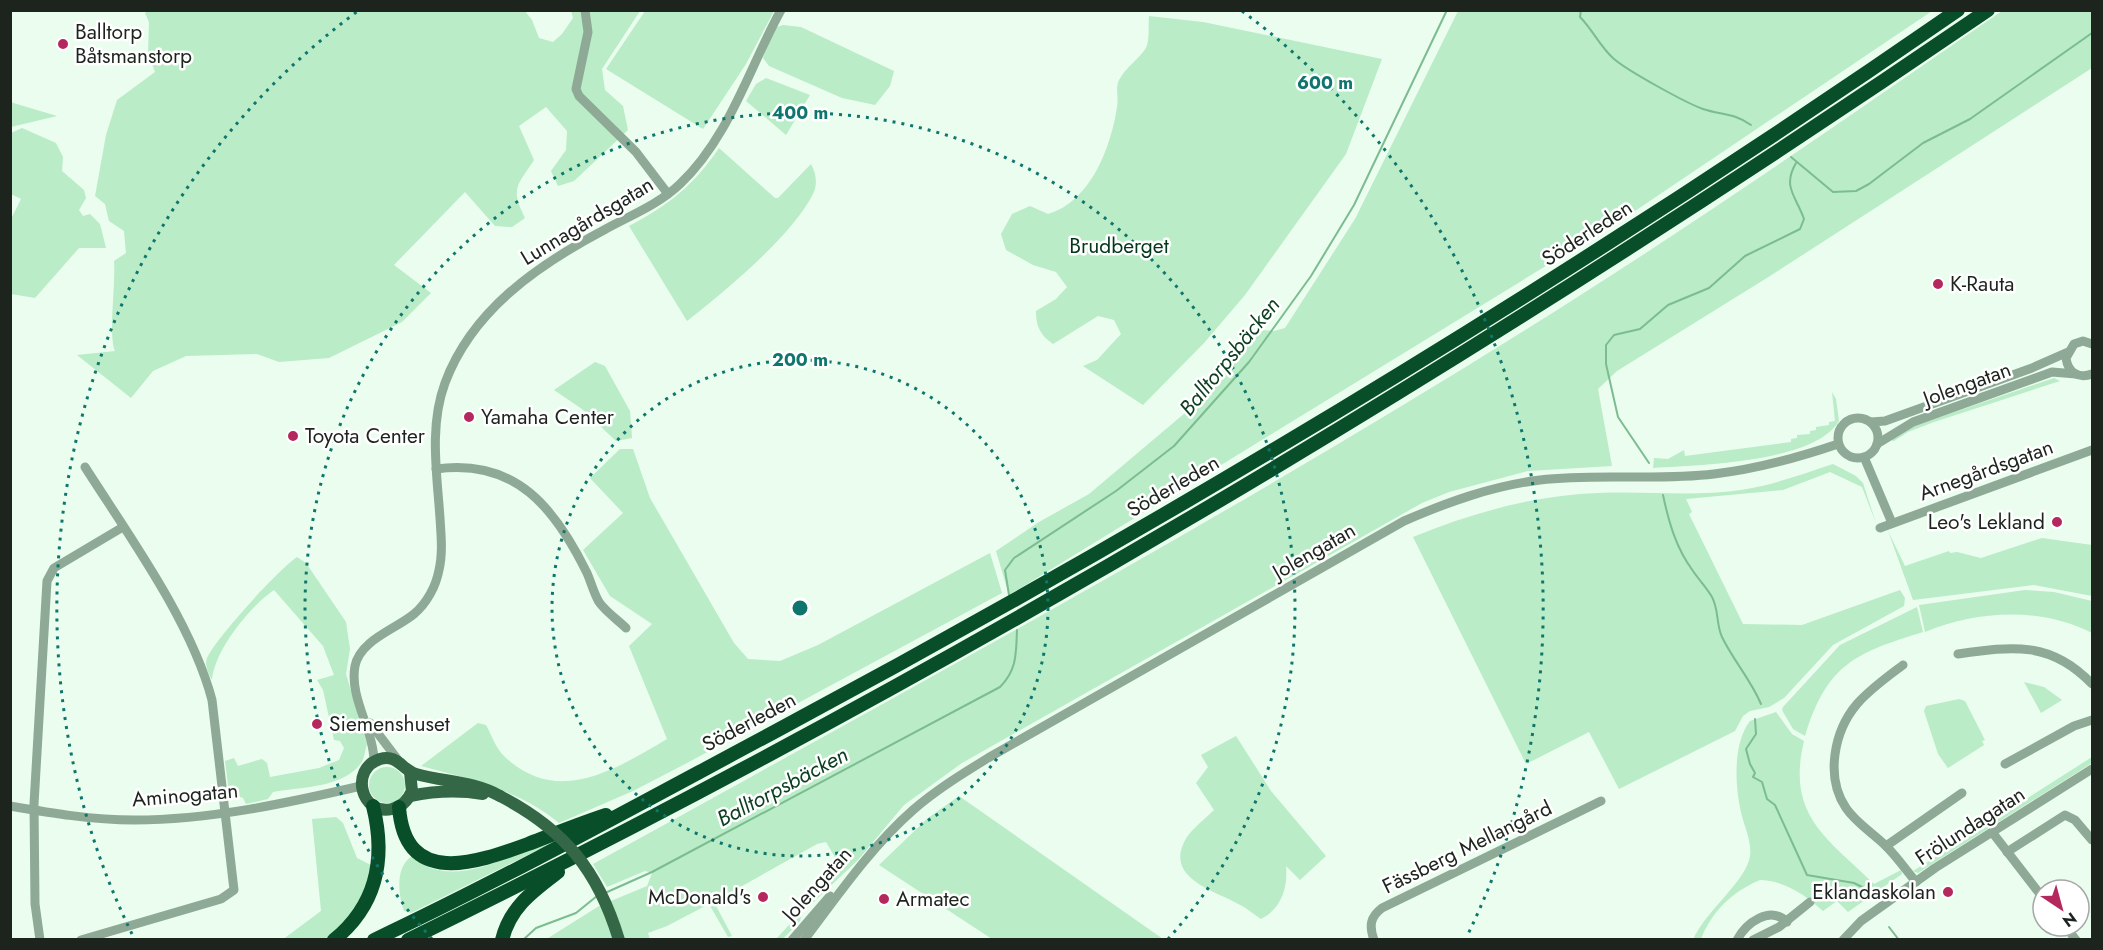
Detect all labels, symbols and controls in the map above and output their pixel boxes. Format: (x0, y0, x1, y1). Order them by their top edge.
place label: Balltorp Båtsmanstorp (75, 17, 192, 71)
marker: Balltorp Båtsmanstorp (56, 37, 70, 51)
text: 600 m (1297, 70, 1353, 96)
text: 400 m (772, 100, 828, 126)
street label: Lunnagårdsgatan (515, 169, 659, 273)
street label: Söderleden (1536, 193, 1638, 273)
park label: Brudberget (1069, 231, 1169, 261)
place label: K-Rauta (1950, 269, 2014, 299)
marker: K-Rauta (1931, 277, 1945, 291)
water label: Balltorpsbäcken (1171, 290, 1287, 422)
text: 200 m (772, 347, 828, 373)
street label: Jolengatan (1916, 354, 2015, 415)
place label: Yamaha Center (481, 402, 615, 432)
marker: Yamaha Center (462, 410, 476, 424)
place label: Toyota Center (305, 421, 426, 451)
marker: Toyota Center (286, 429, 300, 443)
street label: Arnegårdsgatan (1915, 432, 2057, 508)
street label: Söderleden (1121, 447, 1225, 525)
place label: Leo's Lekland (1928, 507, 2045, 537)
street label: Jolengatan (1264, 515, 1361, 588)
marker: Leo's Lekland (2050, 515, 2064, 529)
centre of rings (790, 598, 810, 618)
street label: Söderleden (697, 685, 801, 759)
place label: Siemenshuset (329, 709, 450, 739)
marker: Siemenshuset (310, 717, 324, 731)
water label: Balltorpsbäcken (711, 738, 853, 834)
street label: Aminogatan (131, 775, 239, 815)
street label: Frölundagatan (1909, 779, 2031, 873)
street label: Fässberg Mellangård (1377, 793, 1557, 901)
street label: Jolengatan (773, 840, 859, 930)
place label: Eklandaskolan (1812, 877, 1936, 907)
north arrow (2031, 878, 2091, 938)
place label: McDonald's (648, 882, 751, 912)
place label: Armatec (896, 884, 969, 914)
marker: Eklandaskolan (1941, 885, 1955, 899)
marker: McDonald's (756, 890, 770, 904)
marker: Armatec (877, 892, 891, 906)
text: N (2058, 907, 2081, 933)

